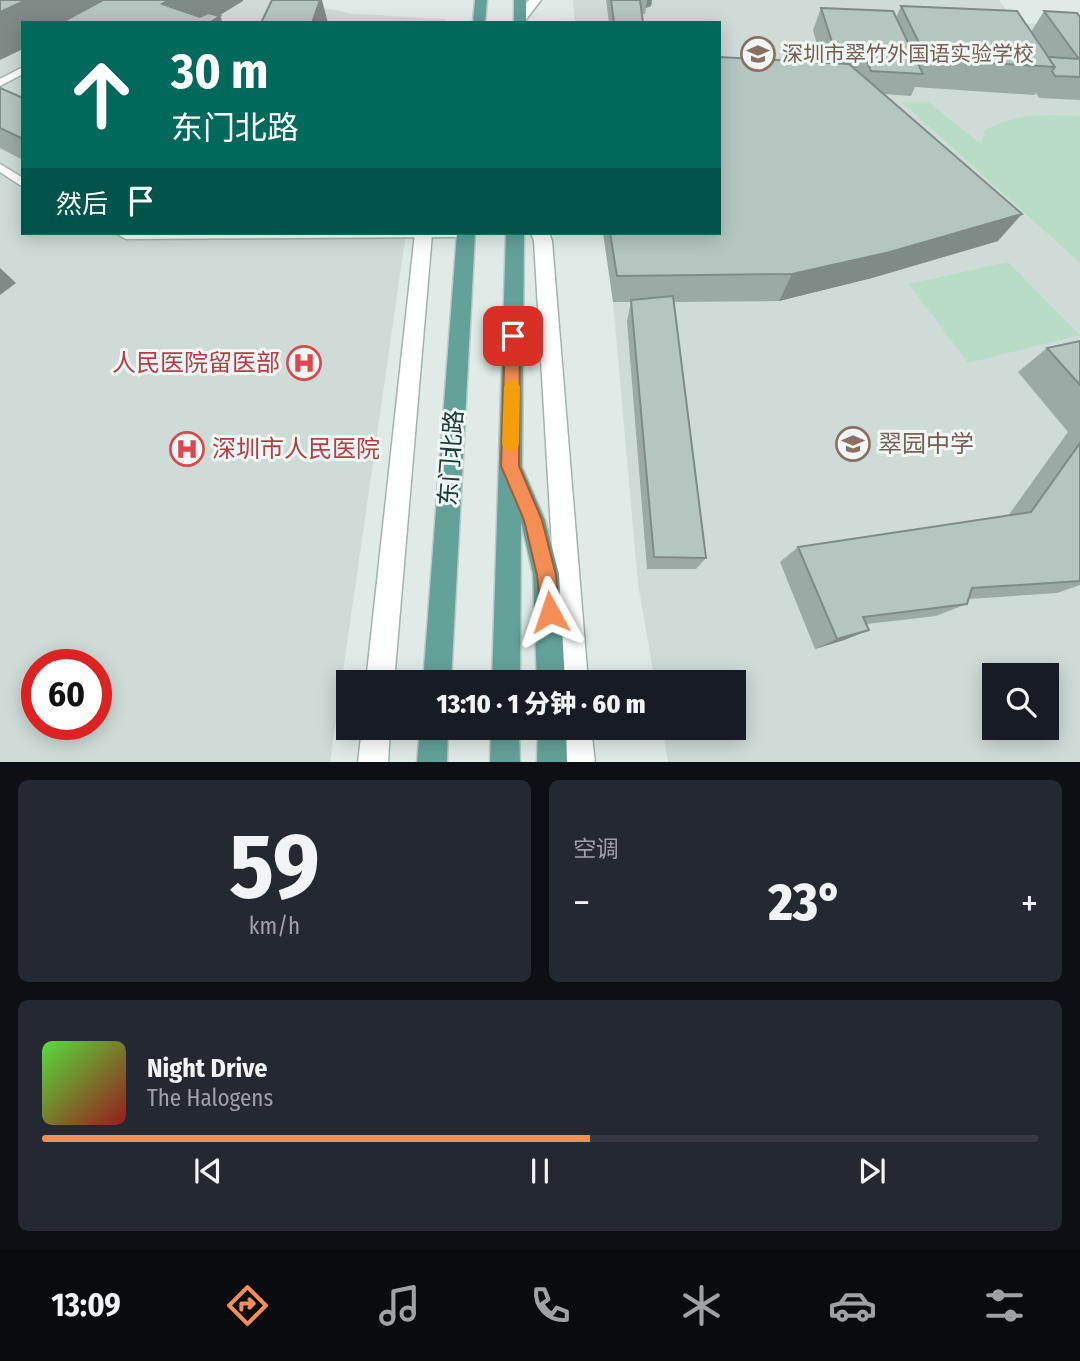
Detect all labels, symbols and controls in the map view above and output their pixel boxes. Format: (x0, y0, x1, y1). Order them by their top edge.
school or university icon: 深圳市翠竹外国语实验学校 (739, 35, 777, 73)
place label: 深圳市翠竹外国语实验学校 (782, 41, 1034, 67)
text: 30 m (171, 42, 269, 101)
icon: ahead (56, 49, 147, 140)
text: 东门北路 (171, 109, 299, 147)
icon: arrive (122, 182, 160, 220)
text: 然后 (56, 189, 108, 220)
pin (483, 306, 543, 366)
icon: arrive (494, 317, 532, 355)
hospital icon: 人民医院留医部 (285, 344, 323, 382)
place label: 人民医院留医部 (112, 349, 280, 377)
street label: 东门北路 (434, 409, 468, 507)
school or university icon: 翠园中学 (834, 425, 872, 463)
hospital icon: 深圳市人民医院 (168, 430, 206, 468)
place label: 翠园中学 (878, 430, 974, 458)
place label: 深圳市人民医院 (212, 435, 380, 463)
position arrow (513, 575, 587, 649)
speed limit sign: 60 (21, 649, 112, 740)
map controls (982, 663, 1059, 740)
button: search (982, 663, 1059, 740)
text: 13:10 · 1 分钟 · 60 m (436, 689, 646, 720)
text: 59 (229, 812, 320, 921)
text: 空调 (573, 835, 619, 863)
text: 23° (769, 871, 842, 934)
text: − (573, 880, 590, 926)
text: + (1021, 880, 1038, 926)
text: km/h (249, 912, 300, 940)
text: Night Drive (147, 1053, 267, 1084)
text: The Halogens (147, 1084, 273, 1112)
icon: previous (189, 1152, 227, 1190)
icon: pause (521, 1152, 559, 1190)
icon: next (853, 1152, 891, 1190)
icon: directions (223, 1281, 272, 1330)
icon: music (375, 1281, 424, 1330)
icon: phone (526, 1281, 575, 1330)
icon: climate (677, 1281, 726, 1330)
icon: car (828, 1281, 877, 1330)
icon: filters (980, 1281, 1029, 1330)
text: 13:09 (51, 1286, 121, 1324)

